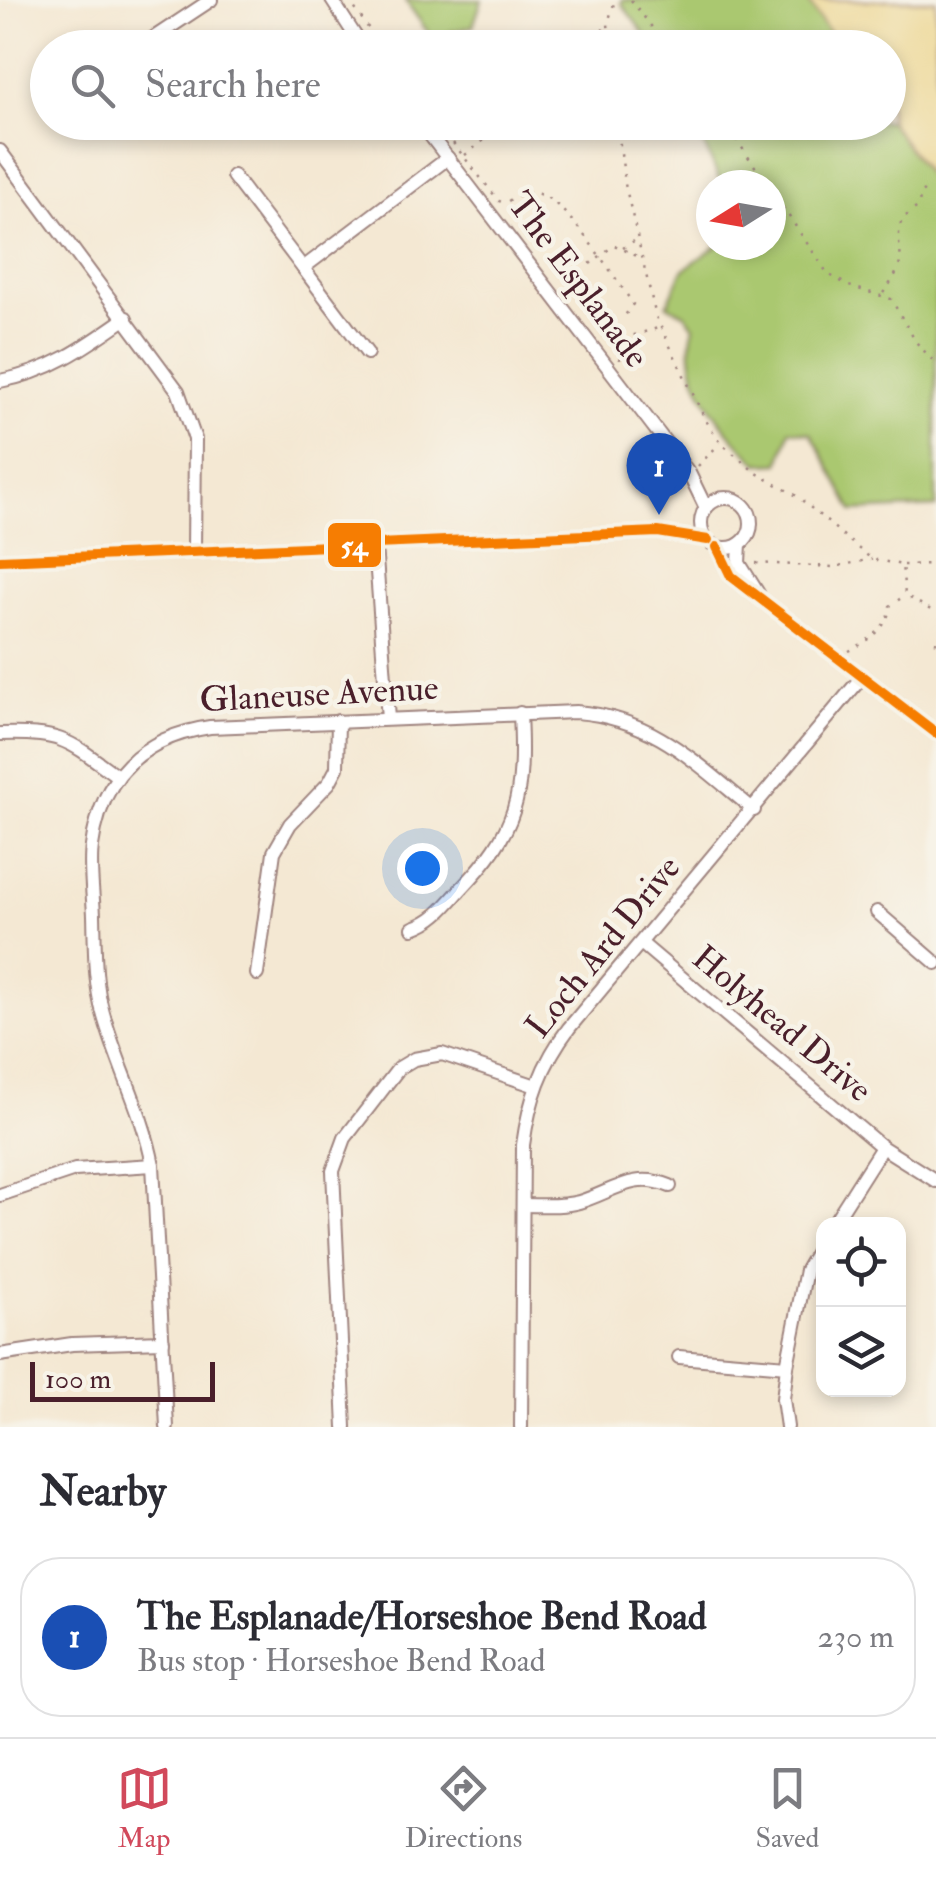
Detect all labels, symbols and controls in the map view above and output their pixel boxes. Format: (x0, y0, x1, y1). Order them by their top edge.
search box (30, 30, 906, 140)
icon: search (65, 58, 120, 113)
text: Search here (145, 61, 321, 109)
north arrow (696, 170, 786, 260)
street label: The Esplanade (498, 183, 658, 377)
pin: 1 (626, 432, 692, 515)
line badge: 54 (326, 521, 383, 569)
text: 54 (341, 529, 369, 564)
street label: Glaneuse Avenue (199, 666, 439, 722)
your location (397, 843, 448, 894)
street label: Loch Ard Drive (516, 847, 690, 1047)
street label: Holyhead Drive (683, 936, 881, 1112)
map controls (816, 1217, 906, 1397)
button: locate (816, 1217, 906, 1307)
button: layers (816, 1307, 906, 1397)
scale bar (30, 1357, 215, 1402)
text: 100 m (45, 1362, 111, 1397)
text: Nearby (40, 1466, 166, 1518)
text: The Esplanade/Horseshoe Bend Road (137, 1593, 707, 1641)
text: 1 (69, 1617, 80, 1657)
text: 230 m (818, 1617, 894, 1657)
text: Bus stop · Horseshoe Bend Road (137, 1641, 546, 1681)
tab: Map (117, 1761, 172, 1856)
tab: Directions (405, 1761, 522, 1856)
tab: Saved (755, 1761, 819, 1856)

